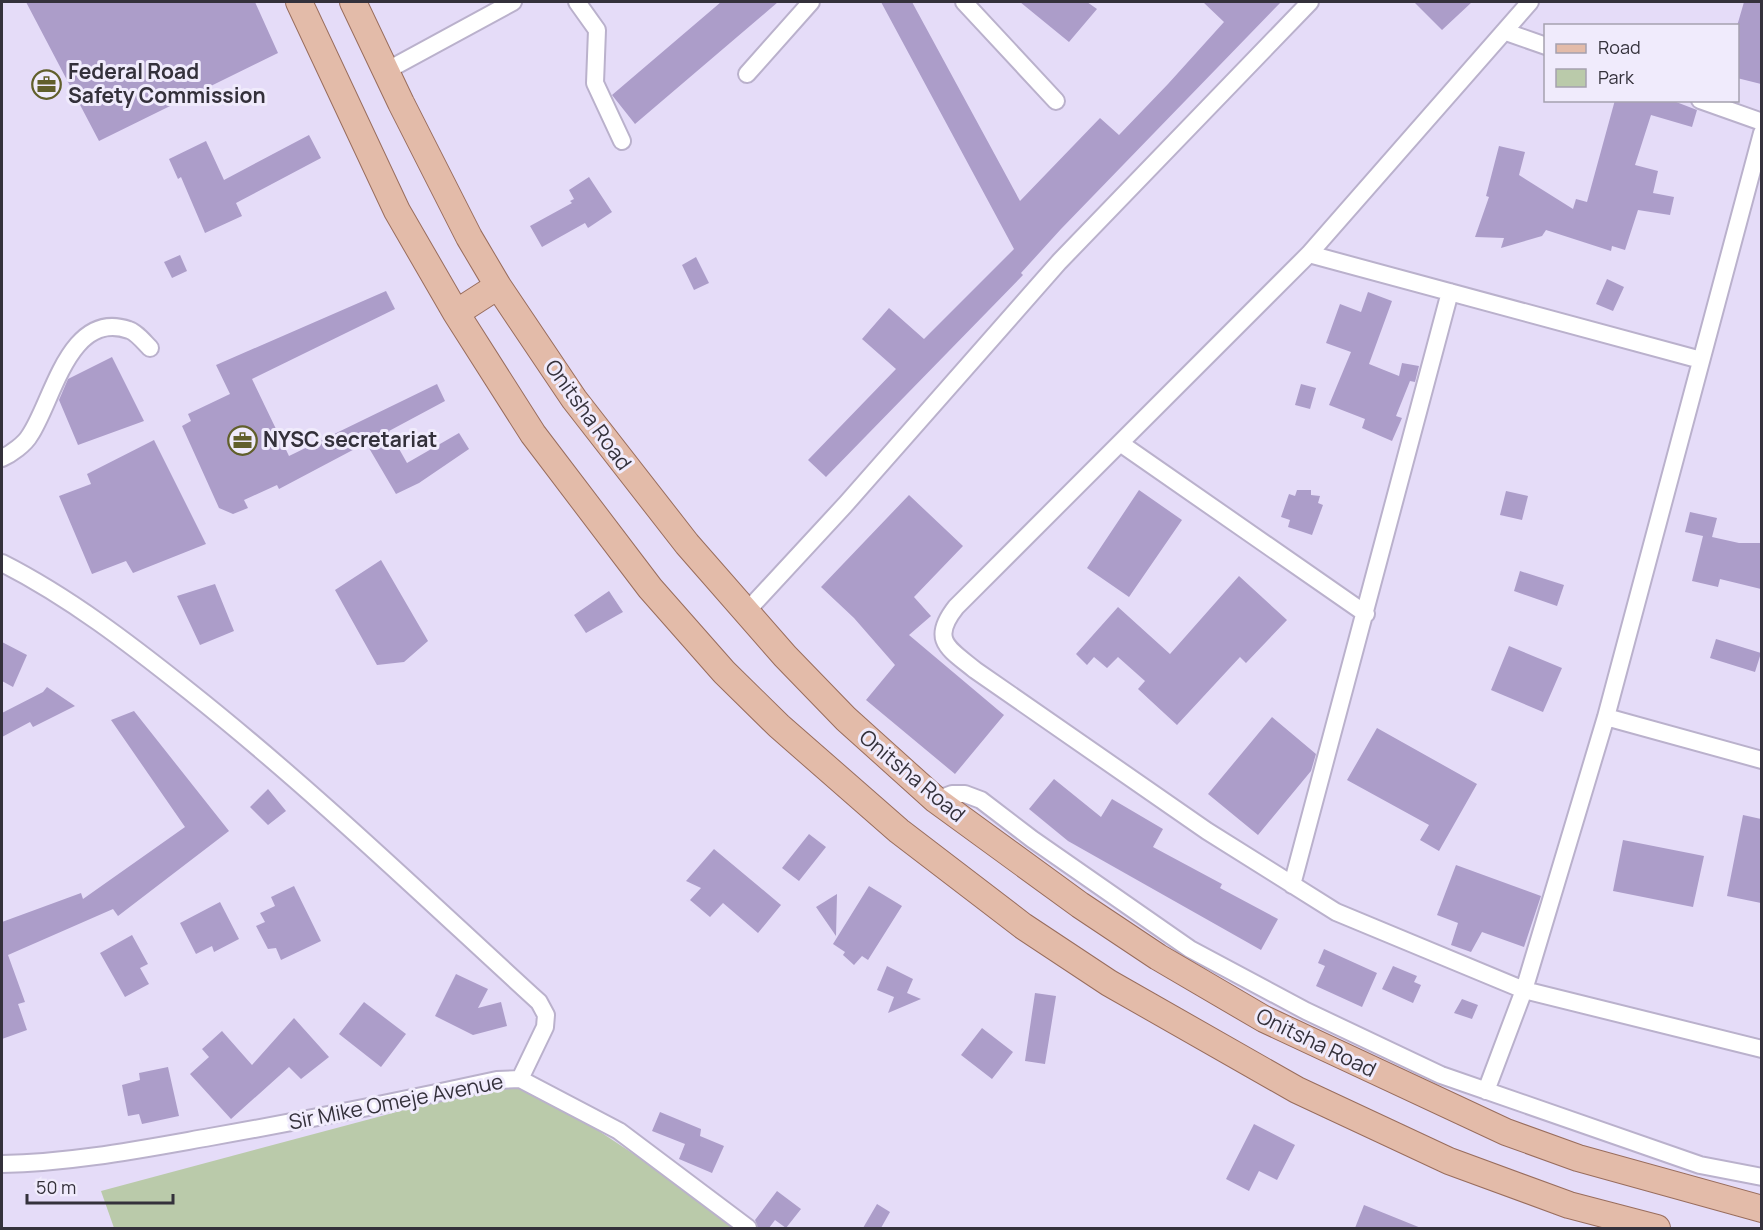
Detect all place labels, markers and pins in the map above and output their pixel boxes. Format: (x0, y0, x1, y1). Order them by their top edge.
place label: Federal Road Safety Commission (68, 57, 266, 109)
office icon: Federal Road Safety Commission (31, 68, 63, 100)
office icon: NYSC secretariat (226, 424, 258, 456)
place label: NYSC secretariat (263, 425, 437, 453)

